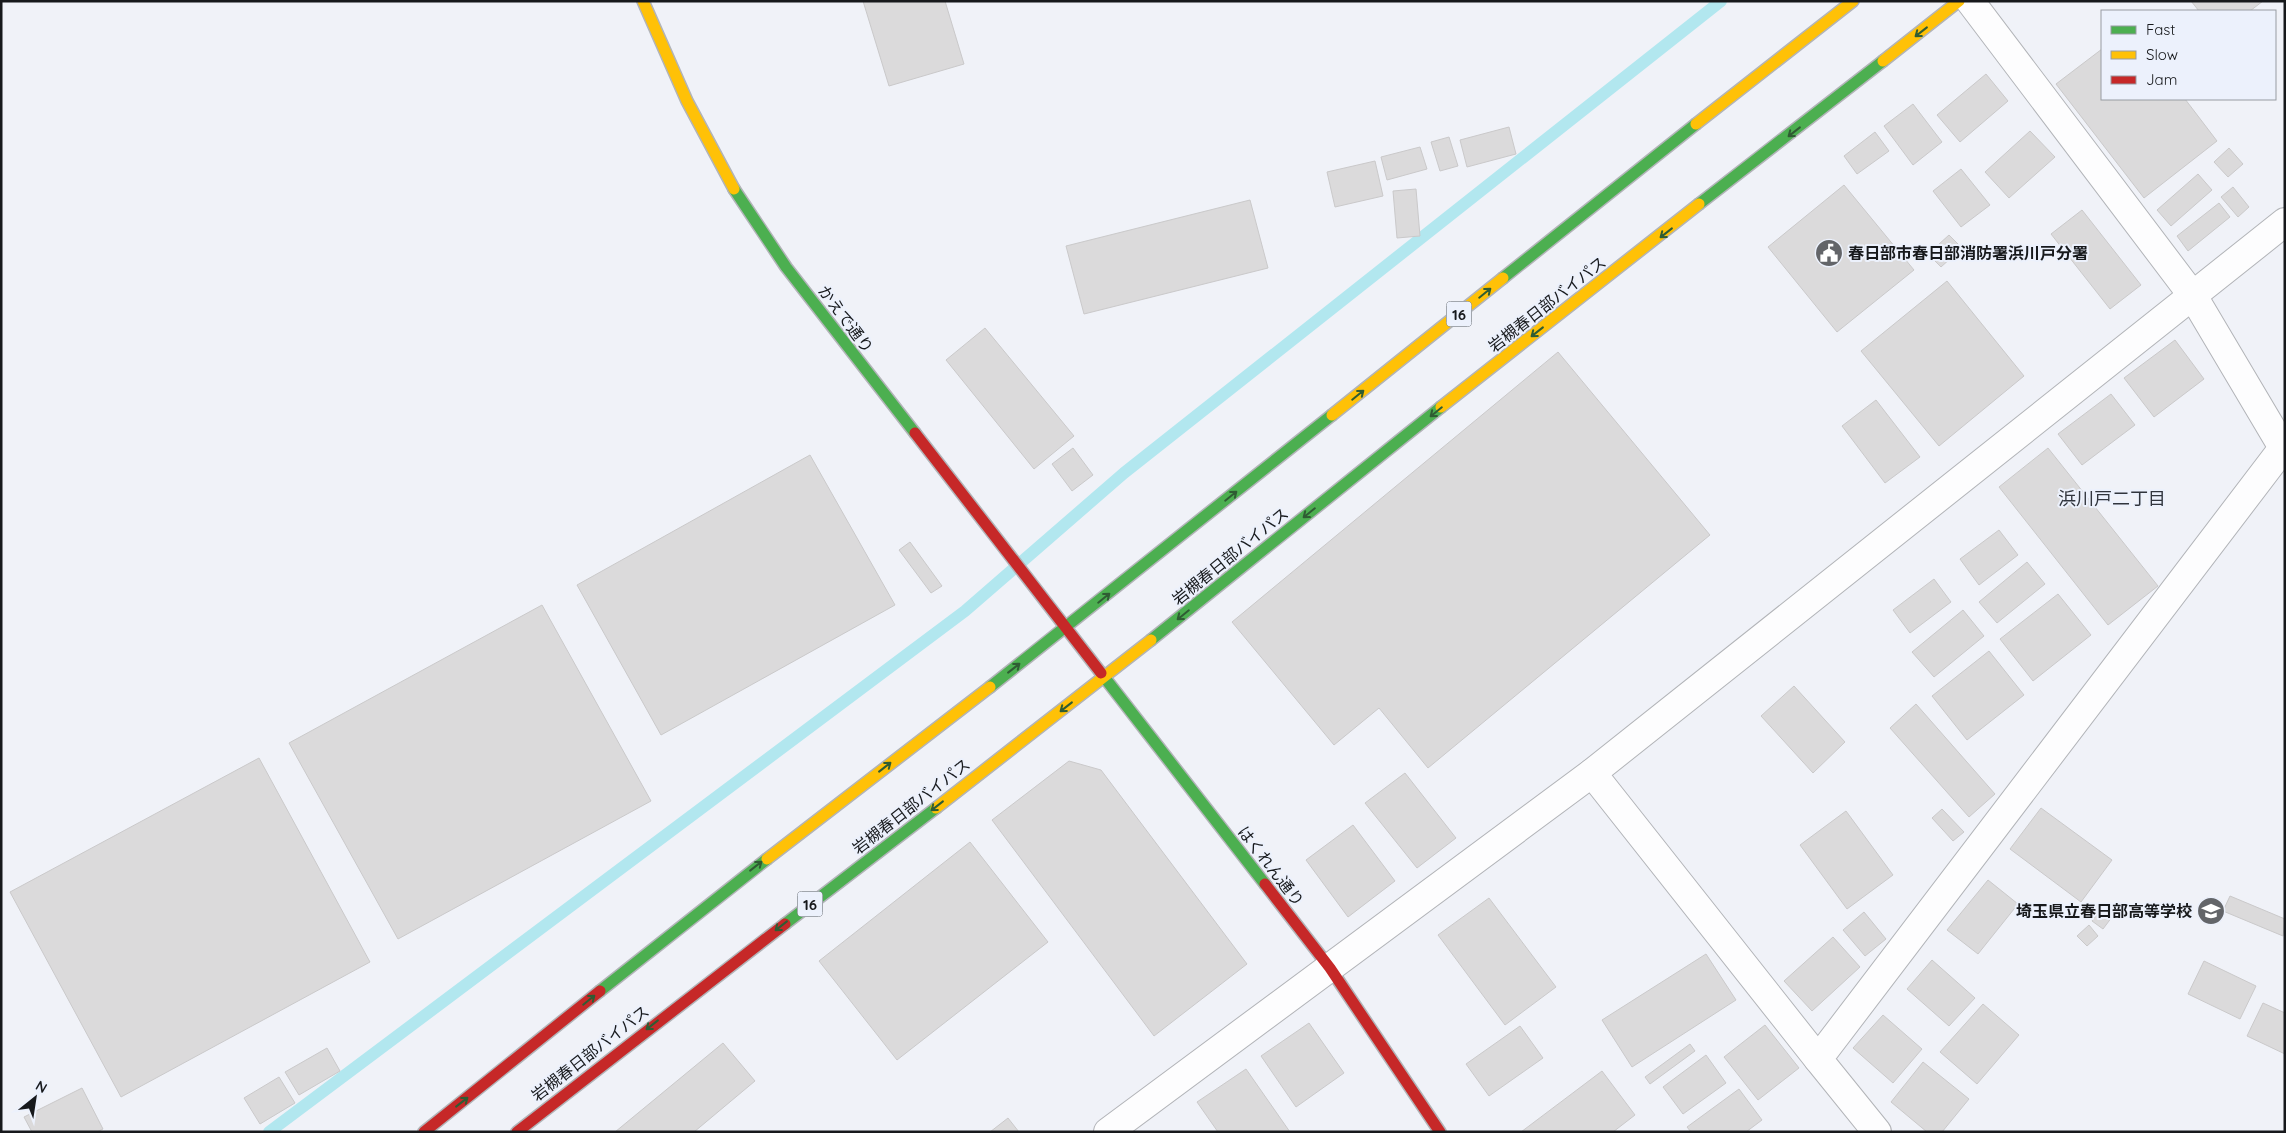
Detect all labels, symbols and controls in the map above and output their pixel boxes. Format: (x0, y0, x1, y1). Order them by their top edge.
legend (2101, 10, 2276, 100)
text: Fast (2146, 20, 2175, 39)
one-way arrow (1915, 26, 1928, 37)
text: Slow (2146, 45, 2178, 64)
text: Jam (2146, 70, 2177, 89)
one-way arrow (1788, 127, 1801, 138)
one-way arrow (1660, 227, 1673, 238)
public building icon: 春日部市春日部消防署浜川戸分署 (1814, 238, 1844, 268)
place label: 春日部市春日部消防署浜川戸分署 (1848, 243, 2088, 263)
street label: 岩槻春日部バイパス (1484, 252, 1610, 356)
street label: かえで通り (814, 281, 878, 357)
one-way arrow (1478, 288, 1491, 299)
road number: 16 (1446, 302, 1472, 326)
one-way arrow (1531, 327, 1544, 338)
one-way arrow (1351, 389, 1364, 400)
one-way arrow (1430, 406, 1443, 417)
district label: 浜川戸二丁目 (2058, 487, 2166, 510)
one-way arrow (1224, 491, 1237, 502)
street label: 岩槻春日部バイパス (1168, 503, 1292, 609)
one-way arrow (1303, 508, 1316, 519)
one-way arrow (1097, 592, 1110, 603)
one-way arrow (1176, 609, 1189, 620)
one-way arrow (1007, 663, 1021, 673)
one-way arrow (1059, 702, 1073, 712)
street label: 岩槻春日部バイパス (848, 754, 974, 858)
one-way arrow (878, 762, 892, 772)
one-way arrow (931, 800, 944, 811)
street label: はくれん通り (1234, 822, 1308, 910)
one-way arrow (750, 861, 763, 872)
road number: 16 (798, 892, 822, 916)
school or university icon: 埼玉県立春日部高等学校 (2196, 896, 2226, 926)
place label: 埼玉県立春日部高等学校 (2016, 901, 2192, 921)
one-way arrow (775, 921, 788, 932)
one-way arrow (582, 994, 595, 1005)
street label: 岩槻春日部バイパス (527, 1001, 653, 1105)
one-way arrow (646, 1020, 659, 1031)
north arrow (10, 1073, 60, 1123)
text: N (33, 1076, 50, 1097)
one-way arrow (455, 1096, 468, 1107)

